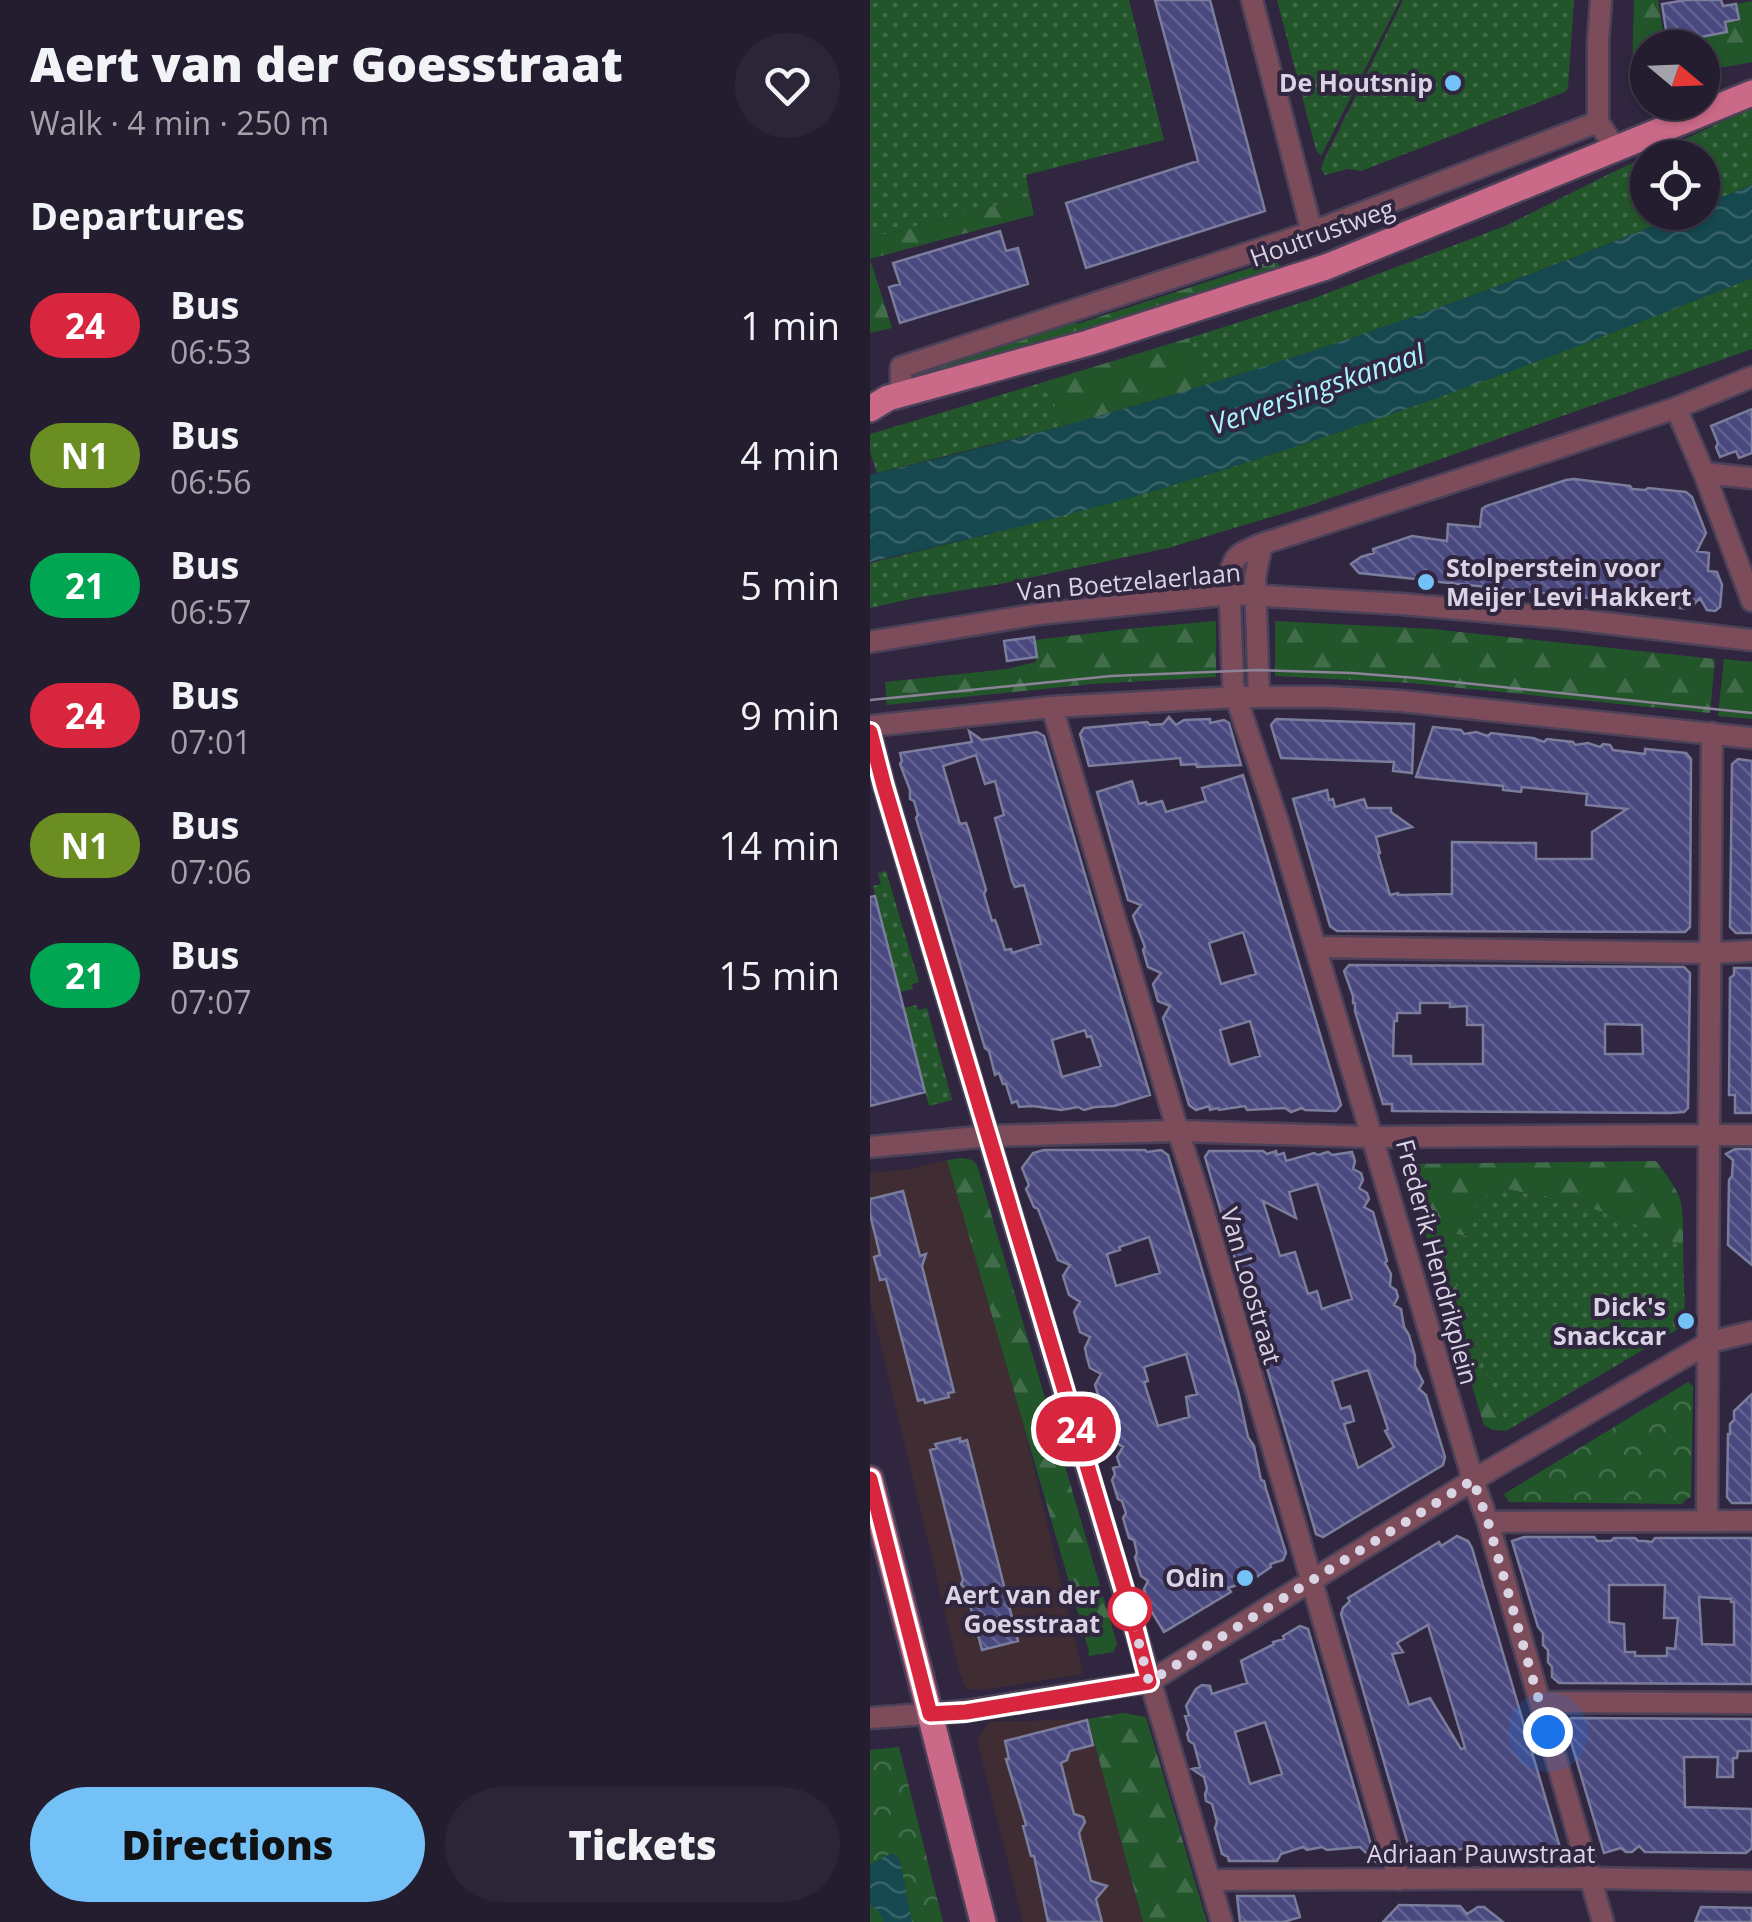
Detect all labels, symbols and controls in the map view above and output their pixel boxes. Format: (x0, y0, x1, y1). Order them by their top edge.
north arrow (1630, 30, 1720, 120)
map controls (1630, 30, 1720, 230)
text: Aert van der Goesstraat (30, 31, 623, 96)
button: heart (735, 33, 840, 138)
place label: De Houtsnip (1279, 65, 1433, 99)
marker: De Houtsnip (1442, 72, 1464, 94)
text: Walk · 4 min · 250 m (30, 101, 329, 144)
button: locate (1630, 140, 1720, 230)
text: Departures (30, 189, 245, 241)
street label: Houtrustweg (1245, 190, 1399, 274)
text: Bus (170, 278, 239, 330)
text: 1 min (740, 299, 840, 351)
text: 24 (65, 302, 105, 349)
text: 06:53 (170, 330, 252, 373)
water label: Verversingskanaal (1204, 333, 1430, 443)
text: Bus (170, 408, 239, 460)
text: 4 min (740, 429, 840, 481)
text: N1 (61, 432, 109, 479)
text: 06:56 (170, 460, 252, 503)
text: Bus (170, 538, 239, 590)
place label: Stolperstein voor Meijer Levi Hakkert (1446, 550, 1692, 613)
street label: Van Boetzelaerlaan (1016, 554, 1242, 608)
text: 5 min (740, 559, 840, 611)
text: 21 (65, 562, 105, 609)
marker: Stolperstein voor Meijer Levi Hakkert (1415, 571, 1437, 593)
text: 06:57 (170, 590, 252, 633)
text: Bus (170, 668, 239, 720)
text: 9 min (740, 689, 840, 741)
text: 24 (65, 692, 105, 739)
text: 07:01 (170, 720, 252, 763)
text: Bus (170, 798, 239, 850)
text: 14 min (719, 819, 840, 871)
text: N1 (61, 822, 109, 869)
text: 07:06 (170, 850, 252, 893)
text: Bus (170, 928, 239, 980)
text: 15 min (719, 949, 840, 1001)
text: 21 (65, 952, 105, 999)
text: 07:07 (170, 980, 252, 1023)
street label: Frederik Hendrikplein (1389, 1135, 1487, 1388)
street label: Van Loostraat (1213, 1203, 1291, 1368)
place label: Dick's Snackcar (1553, 1289, 1666, 1352)
marker: Dick's Snackcar (1675, 1310, 1697, 1332)
line badge: 24 (1031, 1396, 1121, 1462)
text: 24 (1056, 1406, 1096, 1453)
place label: Odin (1165, 1560, 1225, 1594)
marker: Odin (1234, 1567, 1256, 1589)
place label: Aert van der Goesstraat (945, 1577, 1100, 1640)
marker: Aert van der Goesstraat (1109, 1588, 1151, 1630)
your location (1523, 1707, 1573, 1757)
button: Directions (30, 1787, 425, 1902)
button: Tickets (445, 1787, 840, 1902)
street label: Adriaan Pauwstraat (1367, 1836, 1595, 1870)

